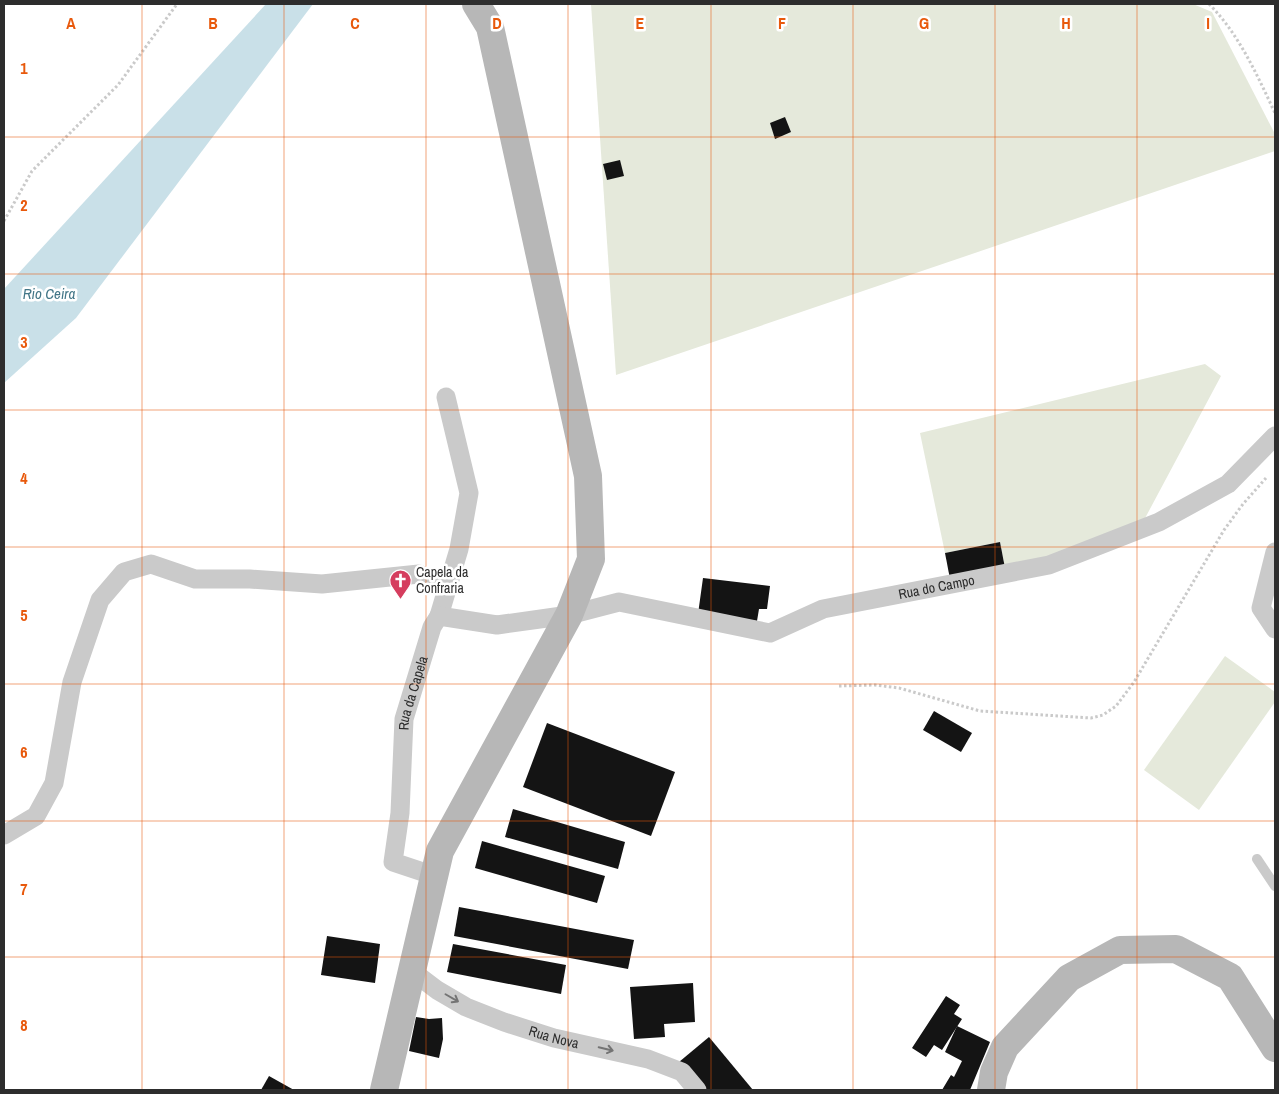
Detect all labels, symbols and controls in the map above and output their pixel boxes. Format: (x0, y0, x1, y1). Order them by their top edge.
text: A (66, 12, 76, 34)
text: B (208, 12, 218, 34)
text: C (350, 12, 360, 34)
text: D (492, 12, 502, 34)
text: E (636, 12, 645, 34)
text: F (778, 12, 786, 34)
text: G (919, 12, 929, 34)
text: H (1061, 12, 1071, 34)
text: I (1206, 12, 1210, 34)
text: 1 (20, 57, 28, 79)
text: 2 (20, 194, 28, 216)
water label: Rio Ceira (23, 283, 75, 304)
text: 3 (20, 331, 28, 353)
text: 4 (20, 467, 28, 489)
place label: Capela da Confraria (416, 563, 469, 597)
church icon: Capela da Confraria (388, 568, 412, 599)
street label: Rua do Campo (897, 571, 976, 603)
text: 5 (20, 604, 28, 626)
street label: Rua da Capela (395, 653, 432, 731)
text: 6 (20, 741, 28, 763)
text: 7 (20, 878, 28, 900)
one-way arrow (444, 994, 459, 1004)
text: 8 (20, 1014, 28, 1036)
street label: Rua Nova (527, 1022, 581, 1052)
one-way arrow (597, 1045, 613, 1054)

